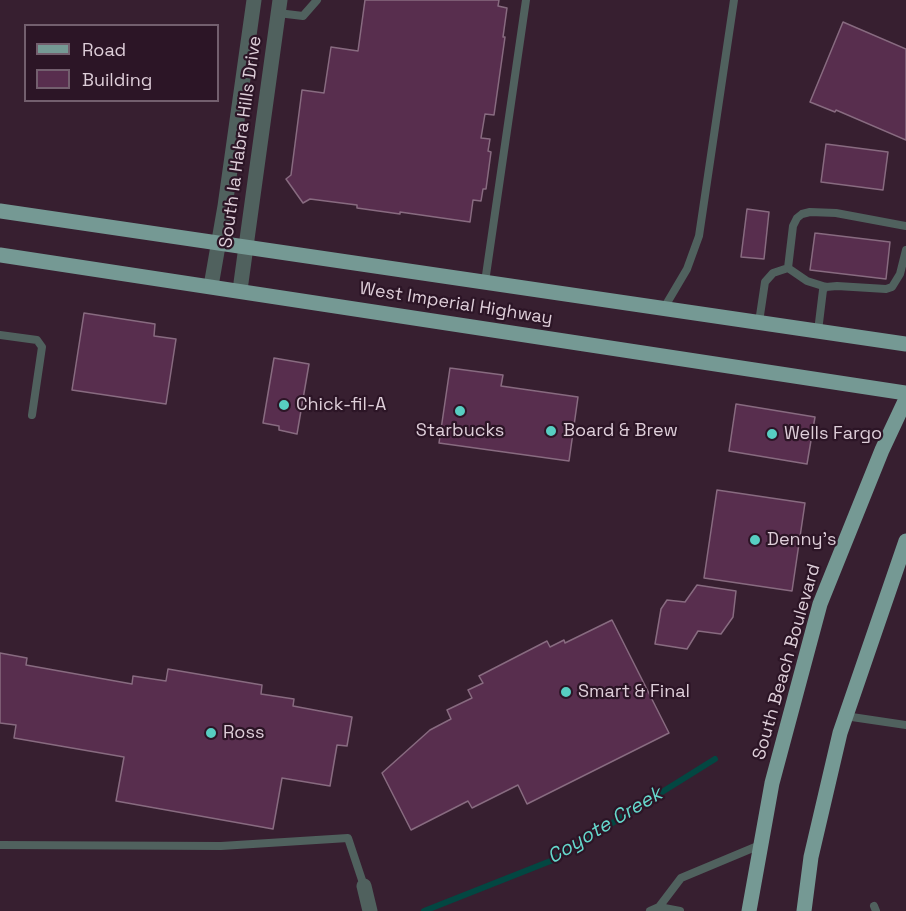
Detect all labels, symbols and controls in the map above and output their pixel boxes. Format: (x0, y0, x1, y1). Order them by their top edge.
legend (24, 24, 219, 102)
street label: South la Habra Hills Drive (215, 35, 267, 249)
text: Road (82, 38, 126, 61)
text: Building (82, 68, 152, 91)
street label: West Imperial Highway (358, 278, 554, 330)
place label: Chick-fil-A (296, 394, 386, 416)
marker: Chick-fil-A (277, 398, 291, 412)
marker: Starbucks (453, 404, 467, 418)
place label: Starbucks (416, 420, 504, 442)
place label: Board & Brew (563, 420, 678, 442)
place label: Wells Fargo (784, 423, 882, 445)
marker: Board & Brew (544, 424, 558, 438)
marker: Wells Fargo (765, 427, 779, 441)
place label: Denny's (767, 529, 836, 551)
marker: Denny's (748, 533, 762, 547)
street label: South Beach Boulevard (749, 562, 825, 762)
place label: Smart & Final (578, 681, 690, 703)
marker: Smart & Final (559, 685, 573, 699)
place label: Ross (223, 722, 264, 744)
marker: Ross (204, 726, 218, 740)
water label: Coyote Creek (543, 782, 667, 870)

